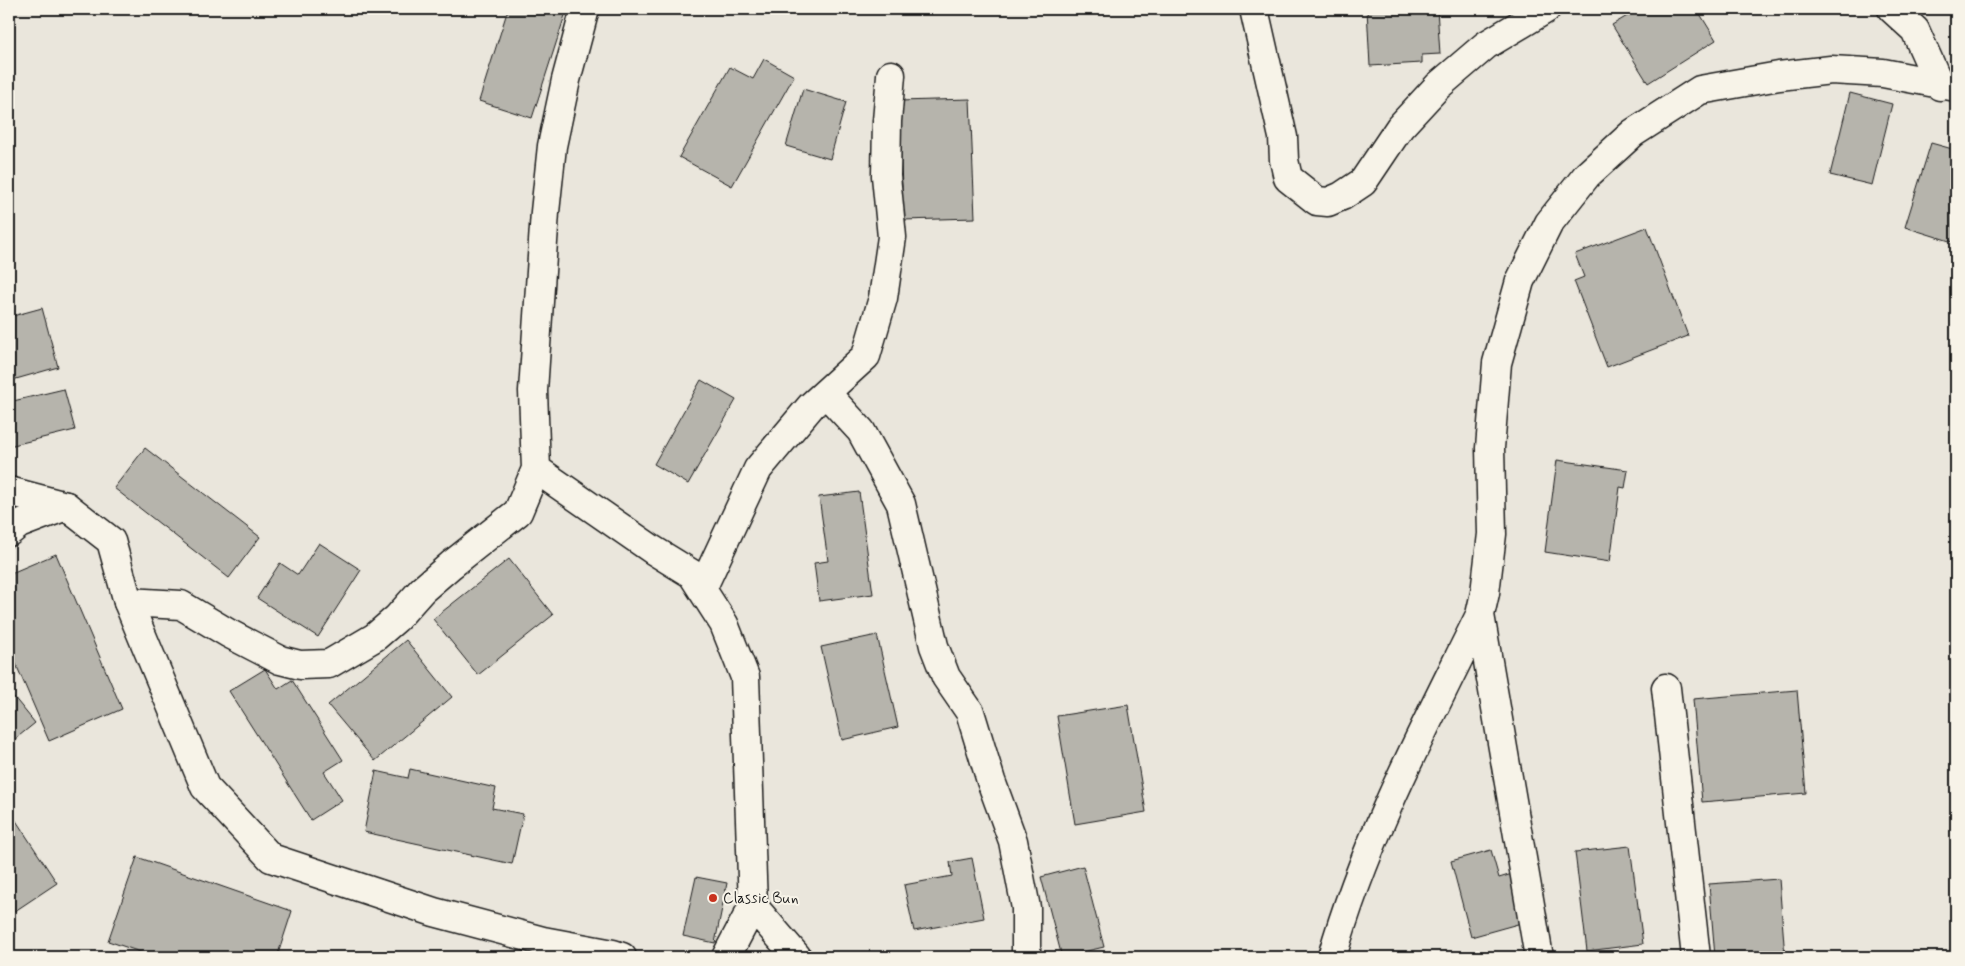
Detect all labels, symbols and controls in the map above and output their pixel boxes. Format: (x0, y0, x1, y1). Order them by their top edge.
place label: Classic Bun (723, 889, 798, 909)
marker: Classic Bun (707, 892, 719, 904)

